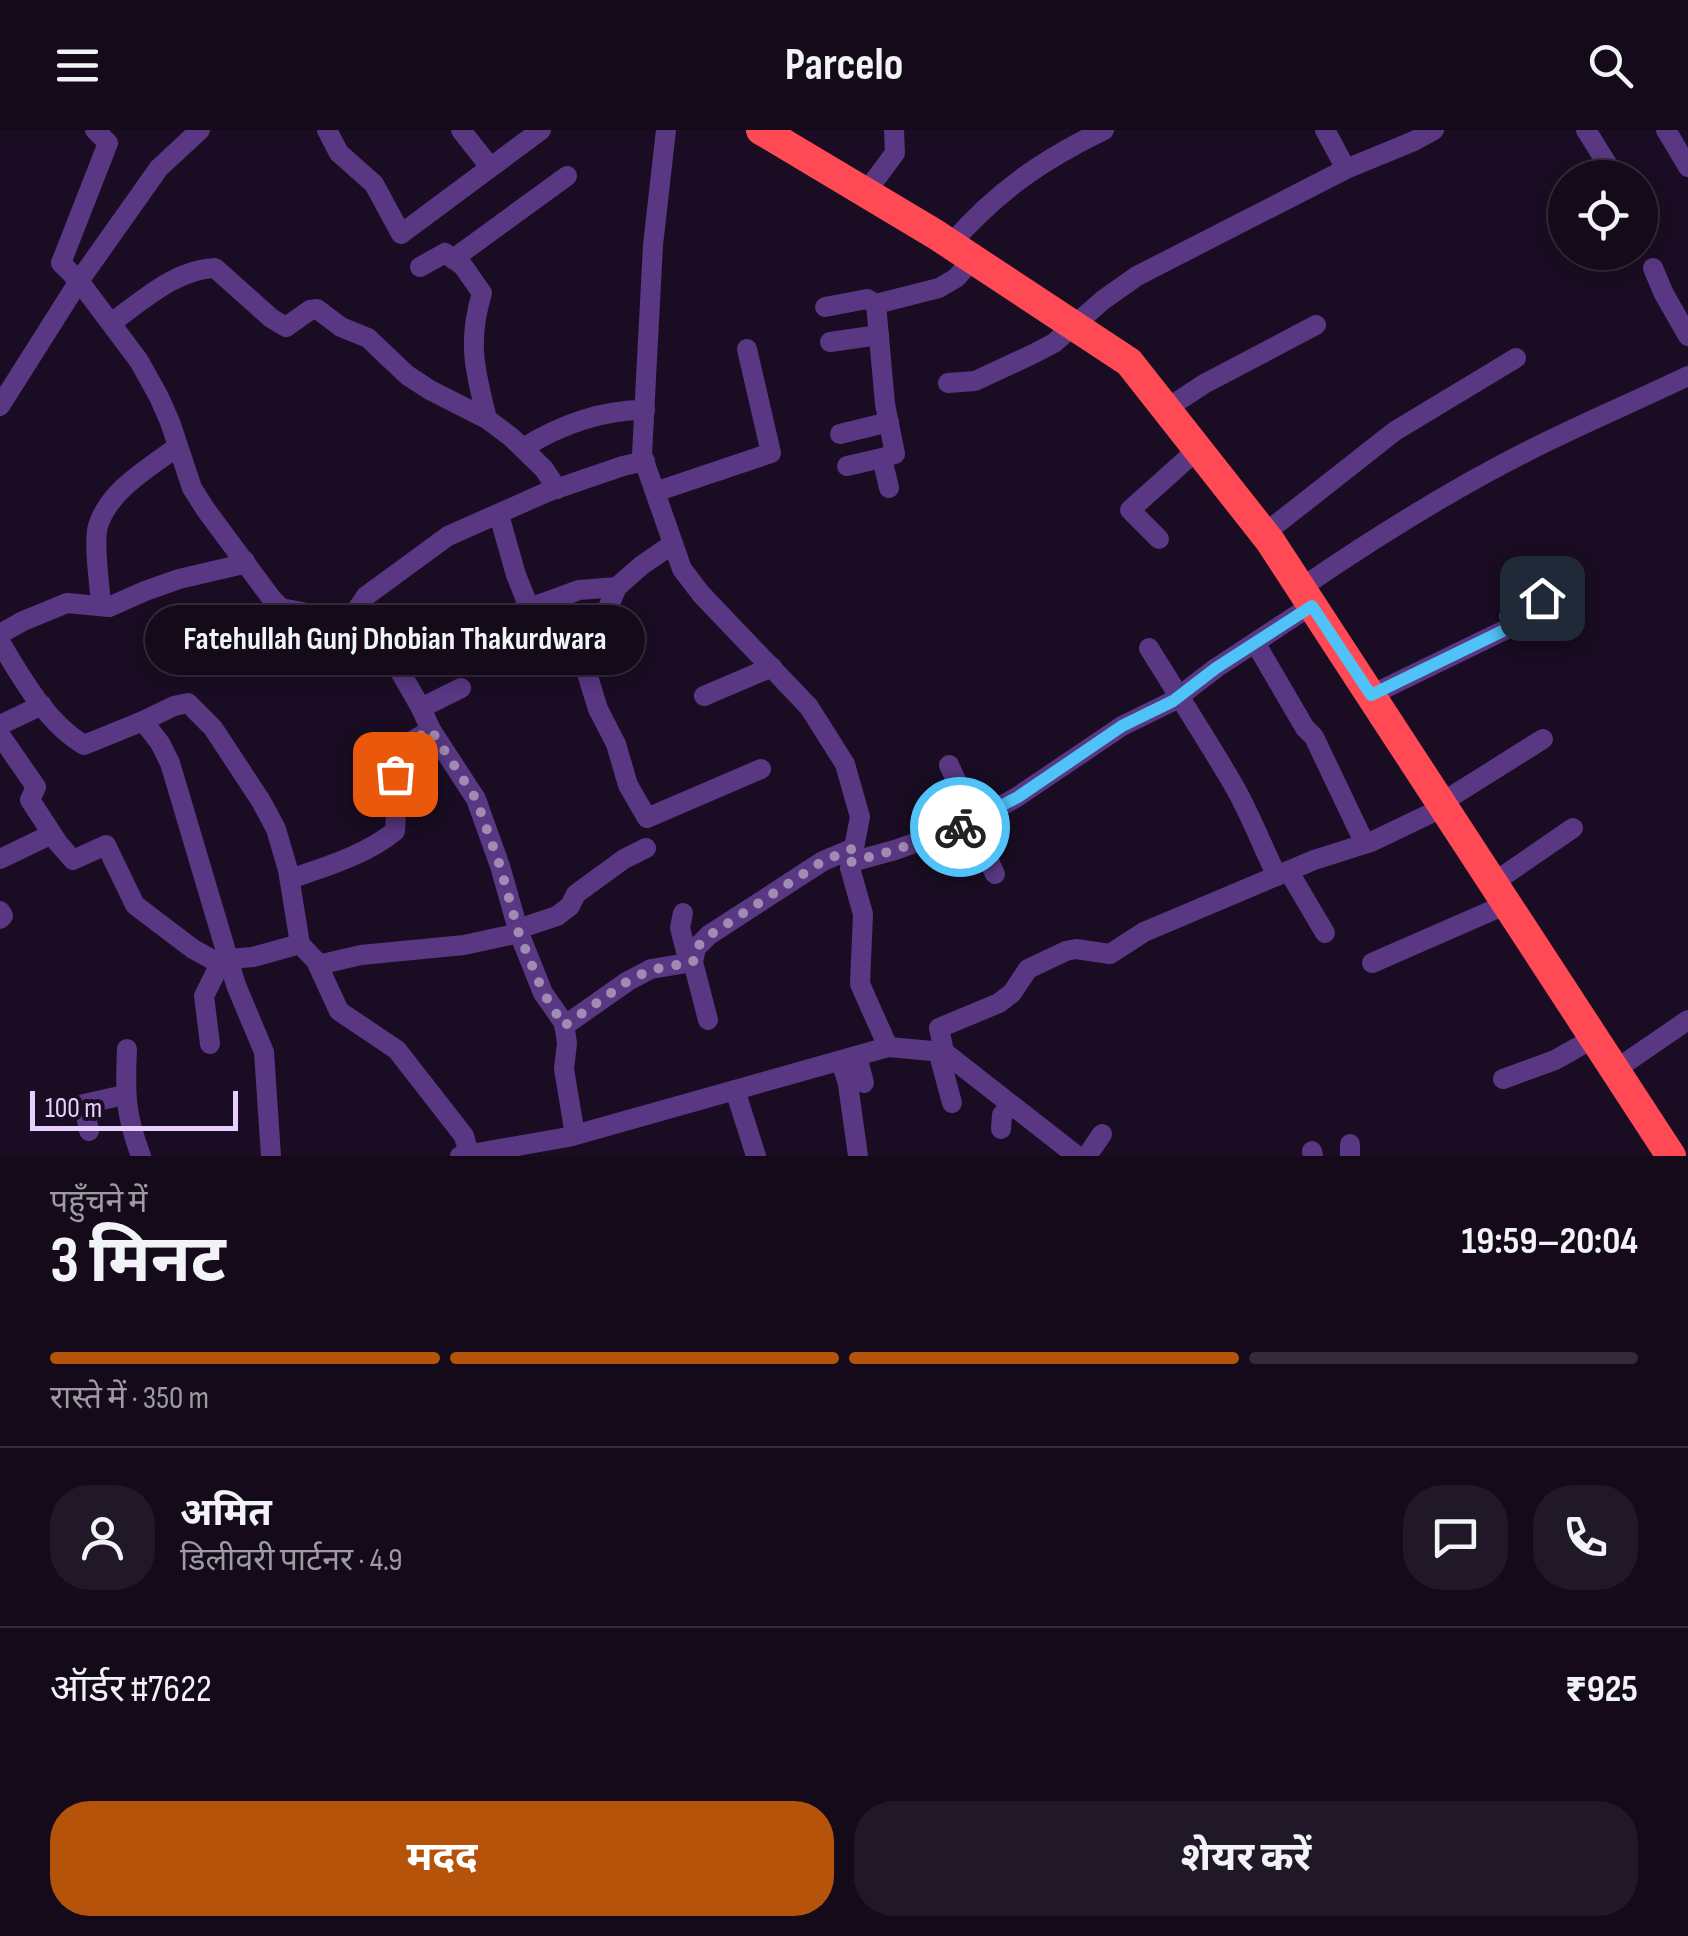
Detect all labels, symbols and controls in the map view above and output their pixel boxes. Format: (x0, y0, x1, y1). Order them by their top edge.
icon: menu (50, 38, 105, 93)
text: Parcelo (785, 38, 903, 93)
icon: search (1583, 38, 1638, 93)
map controls (1548, 160, 1658, 270)
button: locate (1548, 160, 1658, 270)
pin (1500, 556, 1585, 641)
icon: home (1515, 571, 1570, 626)
callout: Fatehullah Gunj Dhobian Thakurdwara (145, 604, 645, 674)
text: Fatehullah Gunj Dhobian Thakurdwara (183, 620, 607, 659)
pin (353, 732, 438, 817)
icon: bag (368, 747, 423, 802)
courier (910, 777, 1010, 877)
icon: bike (933, 800, 988, 855)
scale bar (30, 1086, 238, 1130)
text: 100 m (45, 1092, 102, 1125)
text: पहुँचने में (50, 1183, 147, 1222)
text: 19:59–20:04 (1461, 1219, 1638, 1264)
text: 3 मिनट (50, 1223, 226, 1301)
text: रास्ते में · 350 m (50, 1379, 209, 1418)
button: person (50, 1485, 155, 1590)
button: chat (1403, 1485, 1508, 1590)
button: phone (1533, 1485, 1638, 1590)
text: अमित (180, 1491, 272, 1536)
text: डिलीवरी पार्टनर · 4.9 (180, 1541, 403, 1580)
text: ऑर्डर #7622 (50, 1667, 212, 1712)
text: ₹925 (1565, 1667, 1638, 1712)
button: मदद (50, 1801, 834, 1916)
button: शेयर करें (854, 1801, 1638, 1916)

